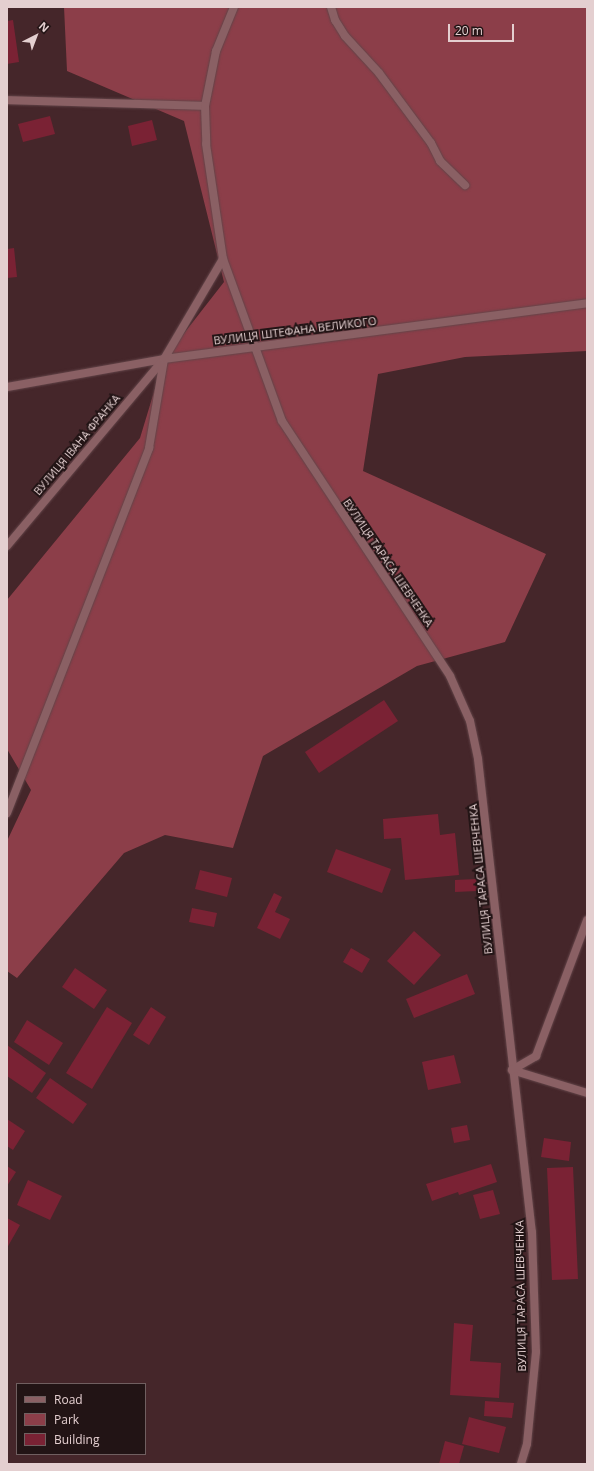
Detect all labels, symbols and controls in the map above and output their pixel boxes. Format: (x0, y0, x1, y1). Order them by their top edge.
north arrow (16, 16, 56, 56)
scale bar (450, 16, 516, 42)
text: N (36, 18, 53, 35)
text: 20 m (455, 22, 483, 39)
street label: ВУЛИЦЯ ШТЕФАНА ВЕЛИКОГО (213, 314, 377, 348)
street label: ВУЛИЦЯ ІВАНА ФРАНКА (31, 392, 123, 498)
street label: ВУЛИЦЯ ТАРАСА ШЕВЧЕНКА (340, 497, 436, 629)
street label: ВУЛИЦЯ ТАРАСА ШЕВЧЕНКА (467, 803, 495, 955)
street label: ВУЛИЦЯ ТАРАСА ШЕВЧЕНКА (513, 1220, 529, 1372)
legend (16, 1383, 146, 1455)
text: Road (54, 1391, 83, 1408)
text: Park (54, 1411, 79, 1428)
text: Building (54, 1431, 99, 1448)

